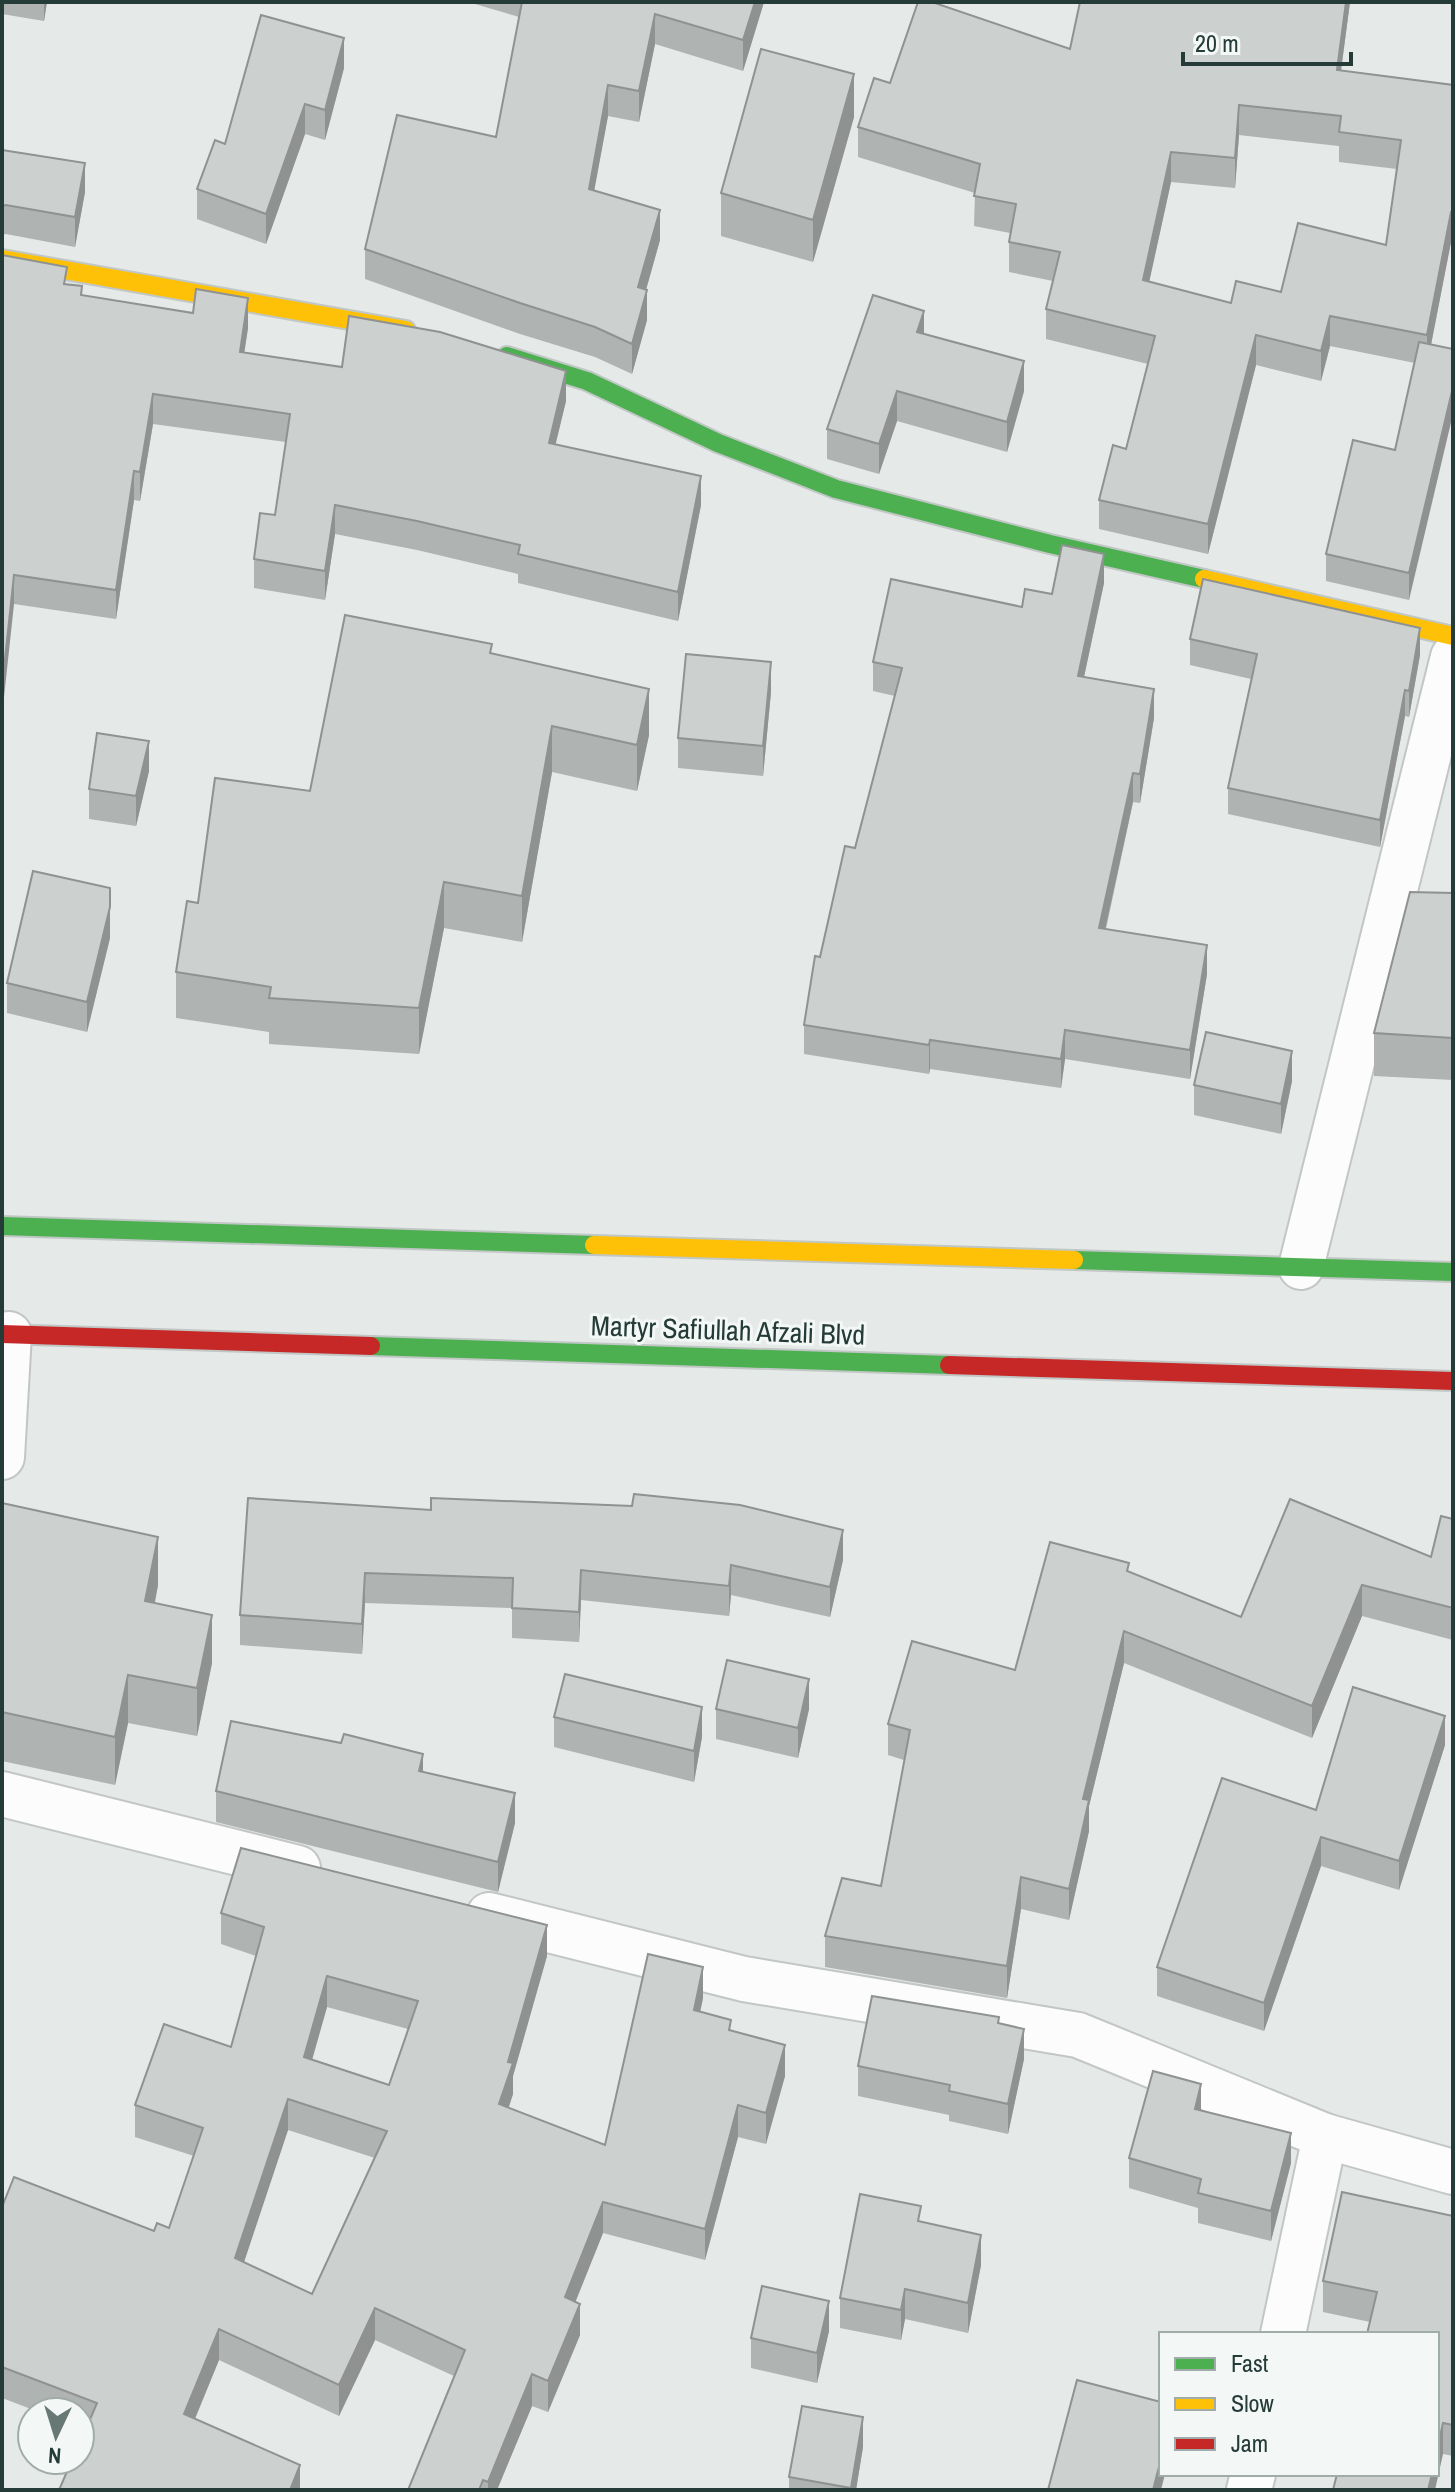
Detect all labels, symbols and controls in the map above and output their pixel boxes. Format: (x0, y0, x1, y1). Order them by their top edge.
scale bar (1183, 16, 1351, 66)
text: 20 m (1195, 27, 1239, 59)
street label: Martyr Safiullah Afzali Blvd (590, 1306, 866, 1354)
legend (1159, 2332, 1439, 2476)
text: Fast (1231, 2347, 1269, 2379)
text: Slow (1231, 2387, 1274, 2419)
north arrow (16, 2396, 96, 2476)
text: Jam (1231, 2427, 1268, 2459)
text: N (47, 2441, 62, 2471)

